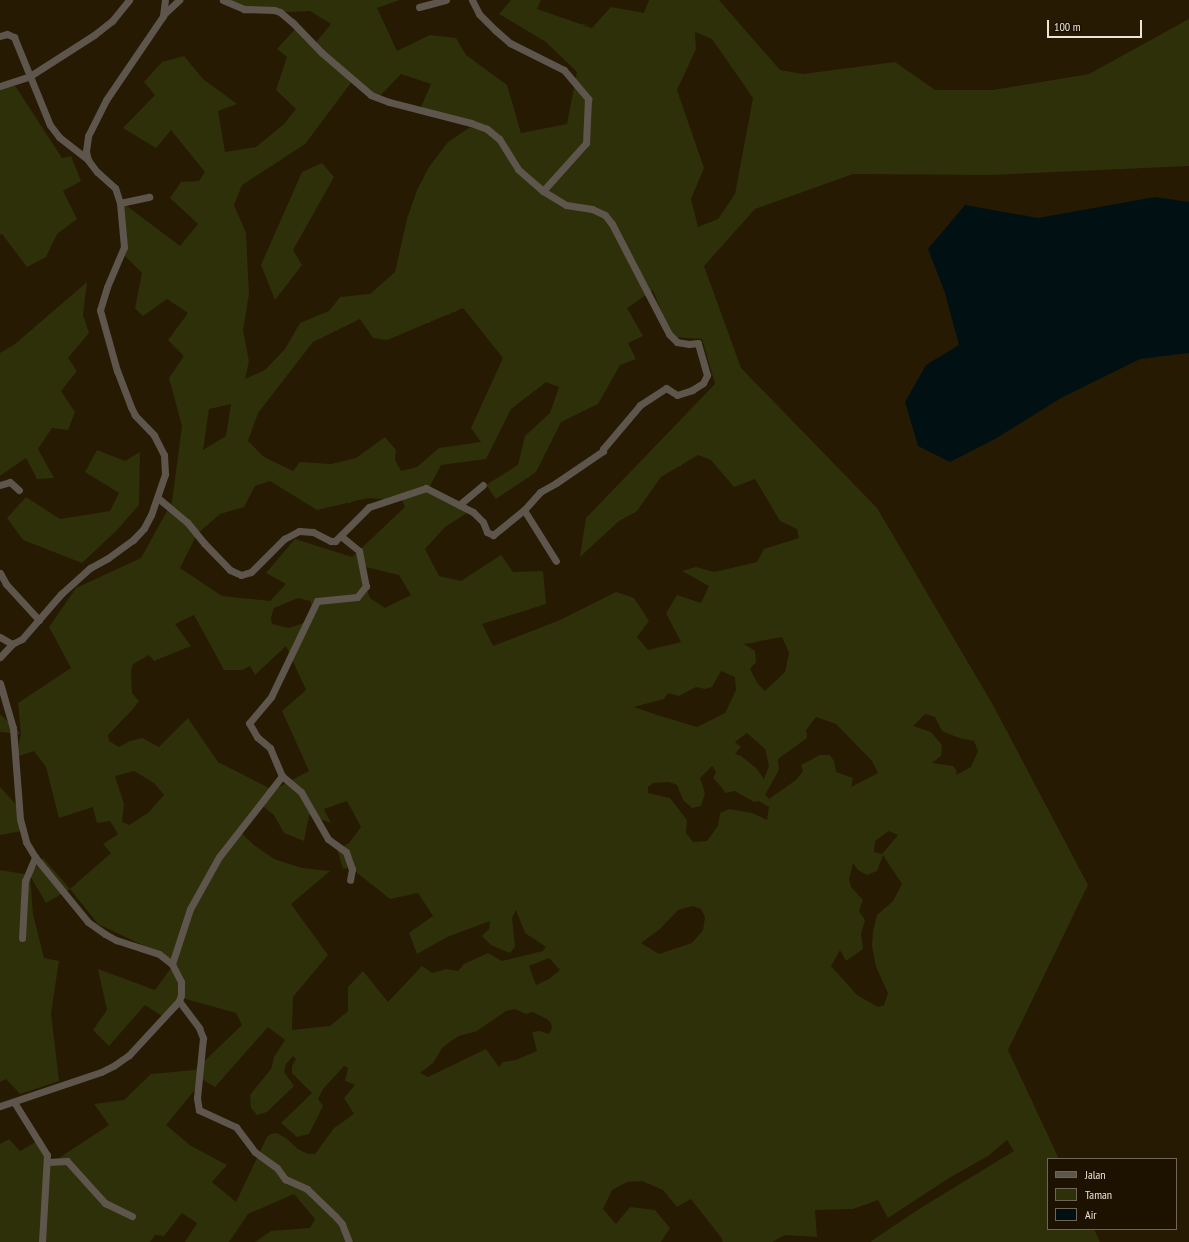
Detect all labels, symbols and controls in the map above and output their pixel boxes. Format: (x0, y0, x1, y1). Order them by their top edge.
scale bar (1049, 12, 1144, 38)
text: 100 m (1054, 19, 1081, 34)
legend (1047, 1158, 1177, 1230)
text: Jalan (1085, 1167, 1106, 1182)
text: Taman (1085, 1187, 1112, 1202)
text: Air (1085, 1207, 1097, 1222)

